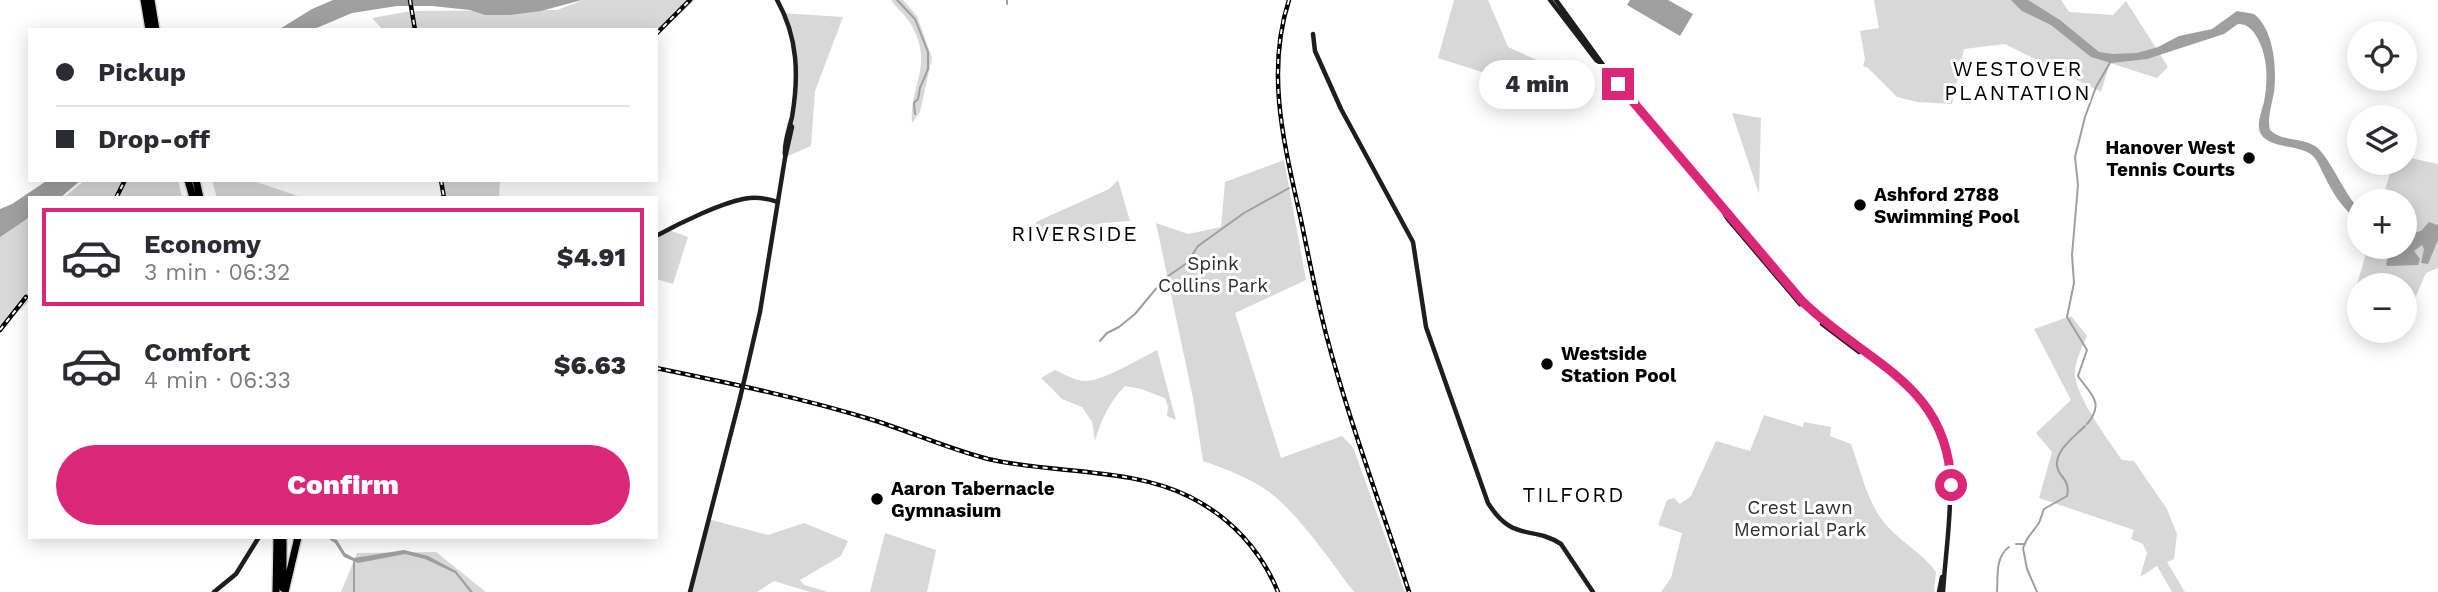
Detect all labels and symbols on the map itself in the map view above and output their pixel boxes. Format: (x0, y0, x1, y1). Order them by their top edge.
district label: WESTOVER PLANTATION (1944, 56, 2092, 105)
callout: 4 min (1478, 60, 1594, 108)
route end (1602, 68, 1634, 100)
place label: Hanover West Tennis Courts (2105, 136, 2236, 181)
marker: Hanover West Tennis Courts (2241, 150, 2257, 166)
place label: Ashford 2788 Swimming Pool (1874, 183, 2020, 228)
marker: Ashford 2788 Swimming Pool (1852, 197, 1868, 213)
district label: RIVERSIDE (1011, 221, 1139, 246)
park label: Spink Collins Park (1158, 252, 1268, 297)
place label: Westside Station Pool (1561, 342, 1677, 387)
marker: Westside Station Pool (1539, 356, 1555, 372)
route start (1935, 469, 1967, 501)
place label: Aaron Tabernacle Gymnasium (891, 477, 1055, 522)
district label: TILFORD (1523, 482, 1625, 507)
marker: Aaron Tabernacle Gymnasium (869, 491, 885, 507)
park label: Crest Lawn Memorial Park (1734, 496, 1867, 541)

